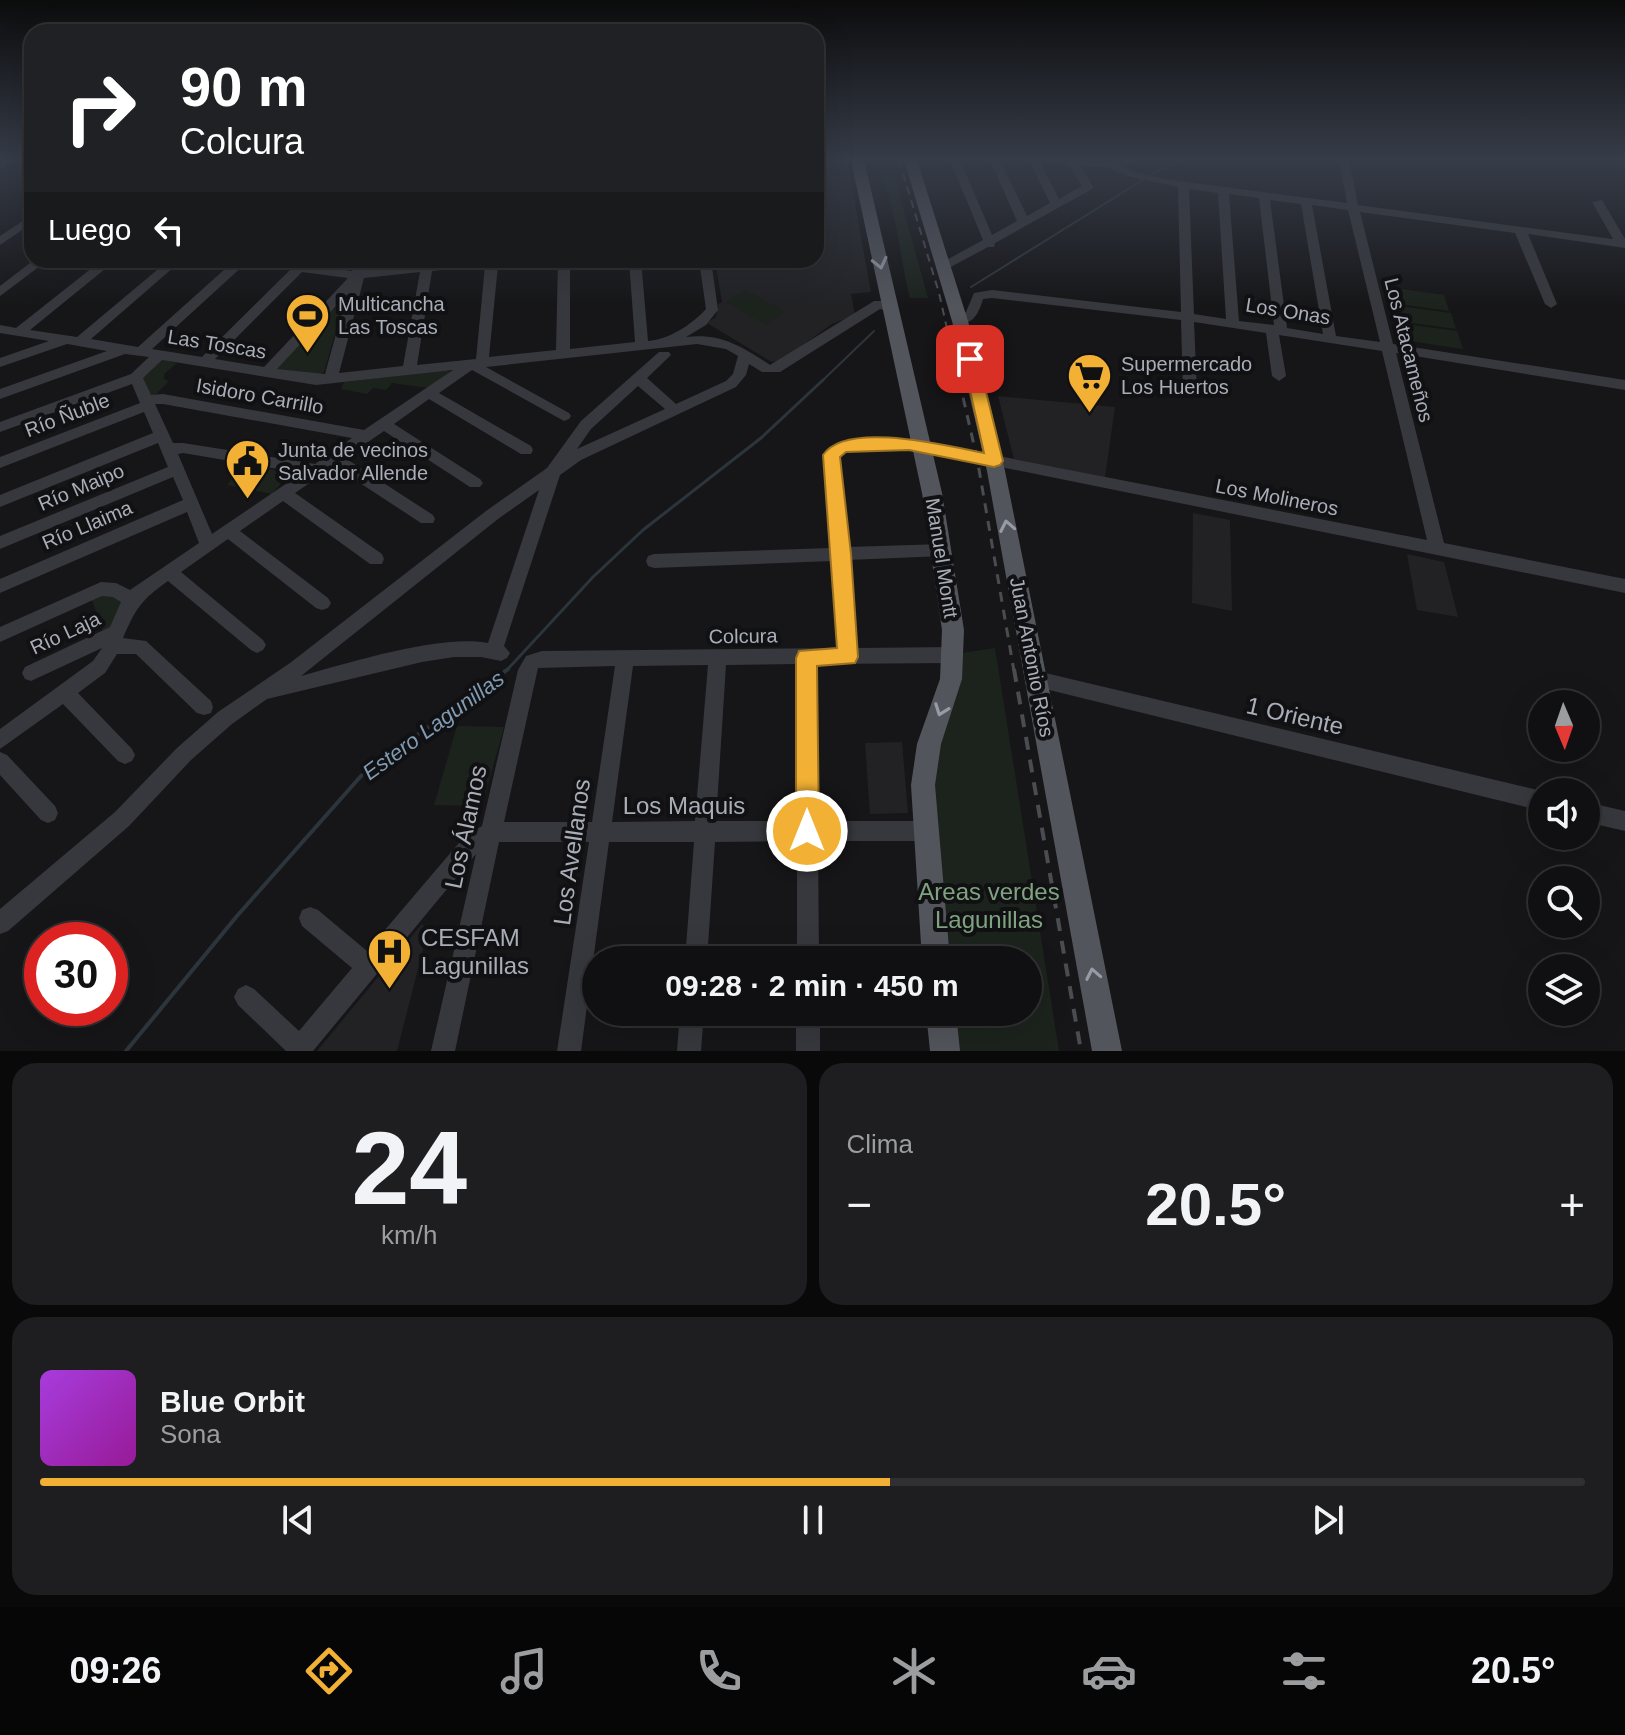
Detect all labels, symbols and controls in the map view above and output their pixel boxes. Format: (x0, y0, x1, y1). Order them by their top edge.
text: 90 m (180, 55, 308, 118)
icon: right (48, 56, 152, 160)
text: Colcura (180, 121, 304, 162)
icon: left (147, 208, 191, 252)
text: Luego (48, 213, 131, 246)
one-way arrow (871, 256, 888, 269)
street label: Los Atacameños (1380, 276, 1438, 424)
sports icon: Multicancha Las Toscas (283, 292, 331, 355)
place label: Multicancha Las Toscas (338, 293, 446, 338)
street label: Los Onas (1244, 293, 1332, 329)
street label: Las Toscas (166, 325, 268, 363)
pin (936, 325, 1004, 393)
icon: arrive (948, 337, 992, 381)
supermarket icon: Supermercado Los Huertos (1066, 351, 1114, 414)
place label: Supermercado Los Huertos (1121, 353, 1252, 398)
street label: Isidoro Carrillo (195, 374, 325, 418)
street label: Río Ñuble (21, 388, 112, 441)
public building icon: Junta de vecinos Salvador Allende (223, 437, 271, 500)
place label: Junta de vecinos Salvador Allende (278, 439, 428, 484)
street label: Río Maipo (35, 459, 127, 515)
street label: Los Molineros (1214, 474, 1340, 520)
street label: Río Llaima (39, 496, 136, 554)
street label: Manuel Montt (922, 496, 962, 620)
one-way arrow (1000, 520, 1017, 533)
street label: Juan Antonio Ríos (1006, 575, 1058, 739)
street label: Río Laja (27, 607, 104, 659)
street label: Colcura (708, 624, 779, 648)
water label: Estero Lagunillas (358, 666, 509, 785)
north arrow (1528, 690, 1600, 762)
map controls (1528, 690, 1600, 1026)
street label: 1 Oriente (1244, 691, 1346, 740)
one-way arrow (934, 702, 951, 716)
street label: Los Álamos (439, 763, 492, 891)
street label: Los Avellanos (548, 777, 595, 927)
button: sound (1528, 778, 1600, 850)
position arrow (765, 789, 849, 873)
street label: Los Maquis (623, 792, 745, 819)
button: search (1528, 866, 1600, 938)
park label: Areas verdes Lagunillas (918, 878, 1060, 933)
speed limit sign: 30 (24, 922, 128, 1026)
place label: CESFAM Lagunillas (421, 924, 529, 979)
hospital icon: CESFAM Lagunillas (366, 928, 414, 991)
button: layers (1528, 954, 1600, 1026)
one-way arrow (1085, 968, 1102, 981)
text: 09:28 · 2 min · 450 m (665, 969, 959, 1002)
text: 24 (351, 1110, 467, 1226)
text: Clima (847, 1129, 913, 1159)
text: 20.5° (1145, 1171, 1286, 1238)
text: − (847, 1180, 872, 1229)
text: + (1559, 1180, 1585, 1229)
text: km/h (381, 1220, 437, 1250)
text: Blue Orbit (160, 1385, 305, 1418)
text: Sona (160, 1419, 221, 1449)
icon: previous (276, 1498, 320, 1542)
icon: pause (791, 1498, 835, 1542)
icon: next (1306, 1498, 1350, 1542)
icon: directions (301, 1643, 357, 1699)
icon: music (496, 1643, 552, 1699)
icon: phone (691, 1643, 747, 1699)
icon: climate (886, 1643, 942, 1699)
icon: car (1081, 1643, 1137, 1699)
icon: filters (1276, 1643, 1332, 1699)
text: 09:26 (70, 1650, 162, 1691)
text: 20.5° (1471, 1650, 1555, 1691)

